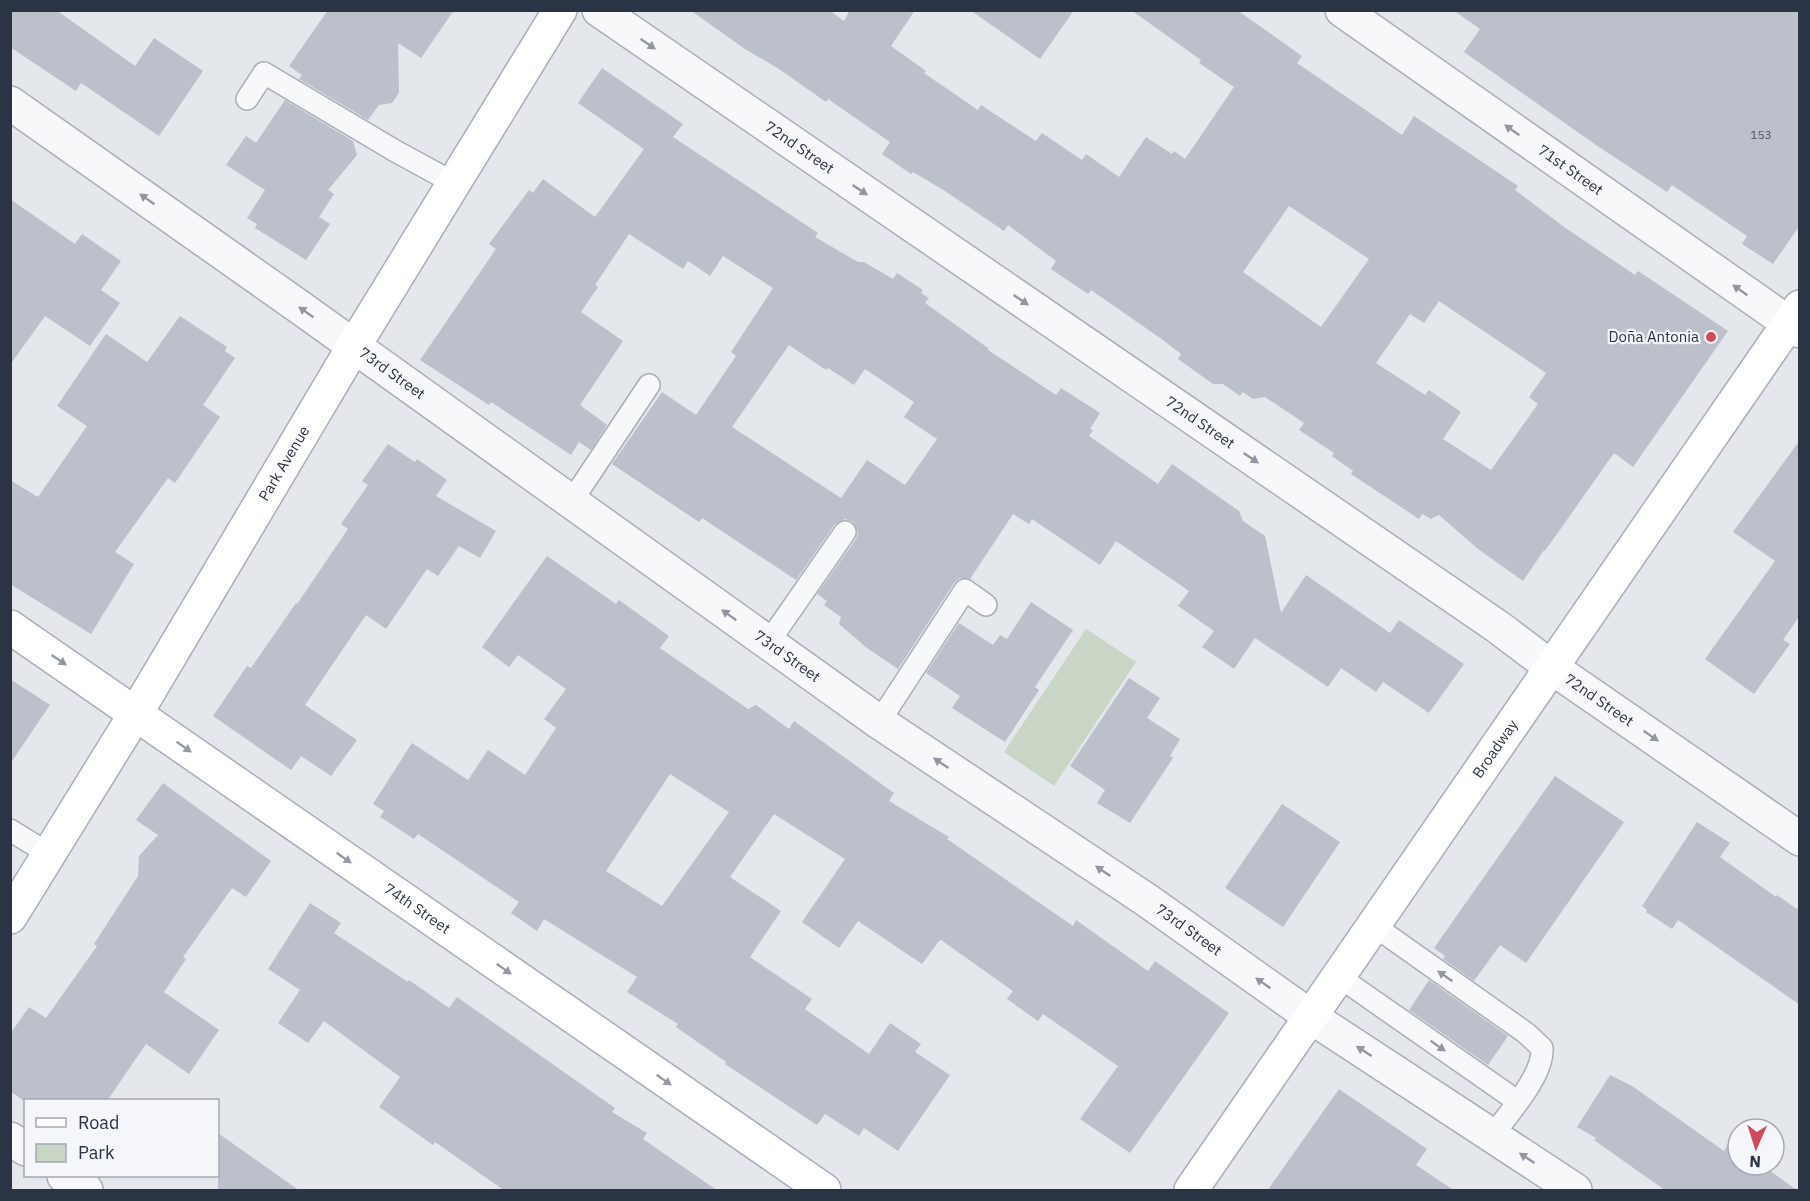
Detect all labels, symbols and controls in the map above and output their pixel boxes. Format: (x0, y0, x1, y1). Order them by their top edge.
one-way arrow (639, 38, 655, 50)
street label: 72nd Street (761, 117, 838, 178)
one-way arrow (1504, 124, 1520, 136)
house number: 153 (1750, 127, 1772, 142)
street label: 71st Street (1535, 140, 1607, 199)
one-way arrow (852, 184, 869, 195)
one-way arrow (139, 193, 155, 205)
one-way arrow (1733, 284, 1749, 296)
one-way arrow (1013, 294, 1029, 305)
one-way arrow (299, 306, 314, 318)
place label: Doña Antonia (1608, 327, 1699, 346)
marker: Doña Antonia (1704, 330, 1718, 344)
street label: 73rd Street (356, 343, 429, 403)
street label: 72nd Street (1162, 392, 1239, 453)
street label: Park Avenue (254, 422, 313, 504)
one-way arrow (1243, 452, 1259, 464)
one-way arrow (722, 609, 738, 621)
street label: 73rd Street (751, 626, 824, 686)
one-way arrow (50, 654, 66, 666)
street label: 72nd Street (1561, 669, 1638, 730)
street label: Broadway (1468, 715, 1522, 782)
one-way arrow (1643, 730, 1659, 742)
one-way arrow (175, 741, 191, 753)
one-way arrow (933, 758, 949, 769)
one-way arrow (336, 852, 352, 863)
one-way arrow (1095, 866, 1111, 877)
street label: 74th Street (381, 879, 454, 938)
street label: 73rd Street (1152, 900, 1226, 960)
one-way arrow (496, 963, 512, 975)
one-way arrow (1437, 970, 1453, 982)
one-way arrow (1255, 977, 1271, 989)
one-way arrow (1430, 1040, 1446, 1052)
one-way arrow (1356, 1046, 1372, 1057)
one-way arrow (656, 1074, 672, 1086)
legend (24, 1099, 219, 1177)
text: Road (78, 1111, 119, 1134)
north arrow (1726, 1117, 1786, 1177)
text: Park (78, 1141, 115, 1164)
one-way arrow (1519, 1152, 1535, 1164)
text: N (1749, 1152, 1762, 1172)

